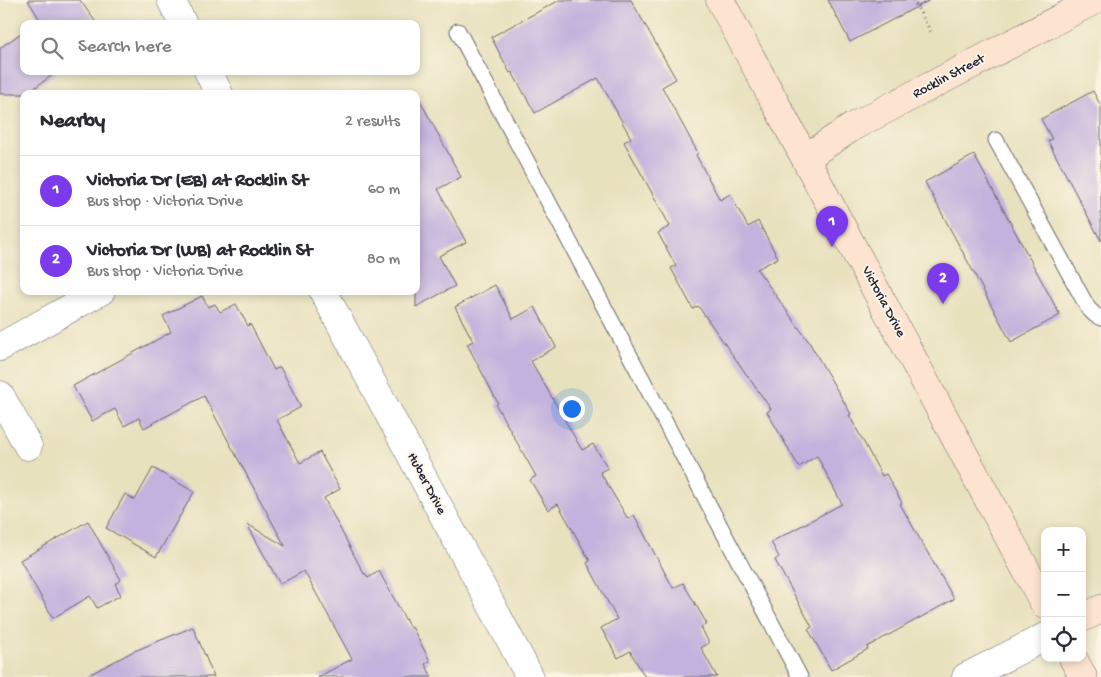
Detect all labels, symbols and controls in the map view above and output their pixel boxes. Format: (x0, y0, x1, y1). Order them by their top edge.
search box (20, 20, 420, 75)
icon: search (38, 34, 66, 62)
text: Search here (78, 36, 172, 59)
street label: Rocklin Street (910, 50, 989, 103)
text: Nearby (40, 110, 105, 135)
text: 2 results (345, 113, 400, 132)
text: Victoria Dr (EB) at Rocklin St (87, 170, 308, 193)
text: 1 (53, 181, 59, 200)
text: 60 m (368, 181, 400, 200)
text: Bus stop · Victoria Drive (87, 193, 243, 212)
pin: 1 (816, 206, 848, 247)
text: Victoria Dr (WB) at Rocklin St (87, 240, 312, 263)
text: 2 (52, 251, 60, 270)
text: 80 m (367, 251, 400, 270)
text: Bus stop · Victoria Drive (87, 263, 243, 282)
street label: Victoria Drive (857, 263, 909, 341)
pin: 2 (927, 263, 959, 304)
your location (559, 396, 585, 422)
street label: Huber Drive (403, 450, 450, 519)
map controls (1041, 527, 1086, 662)
button: + (1041, 527, 1086, 572)
button: − (1041, 572, 1086, 617)
button: locate (1041, 617, 1086, 662)

